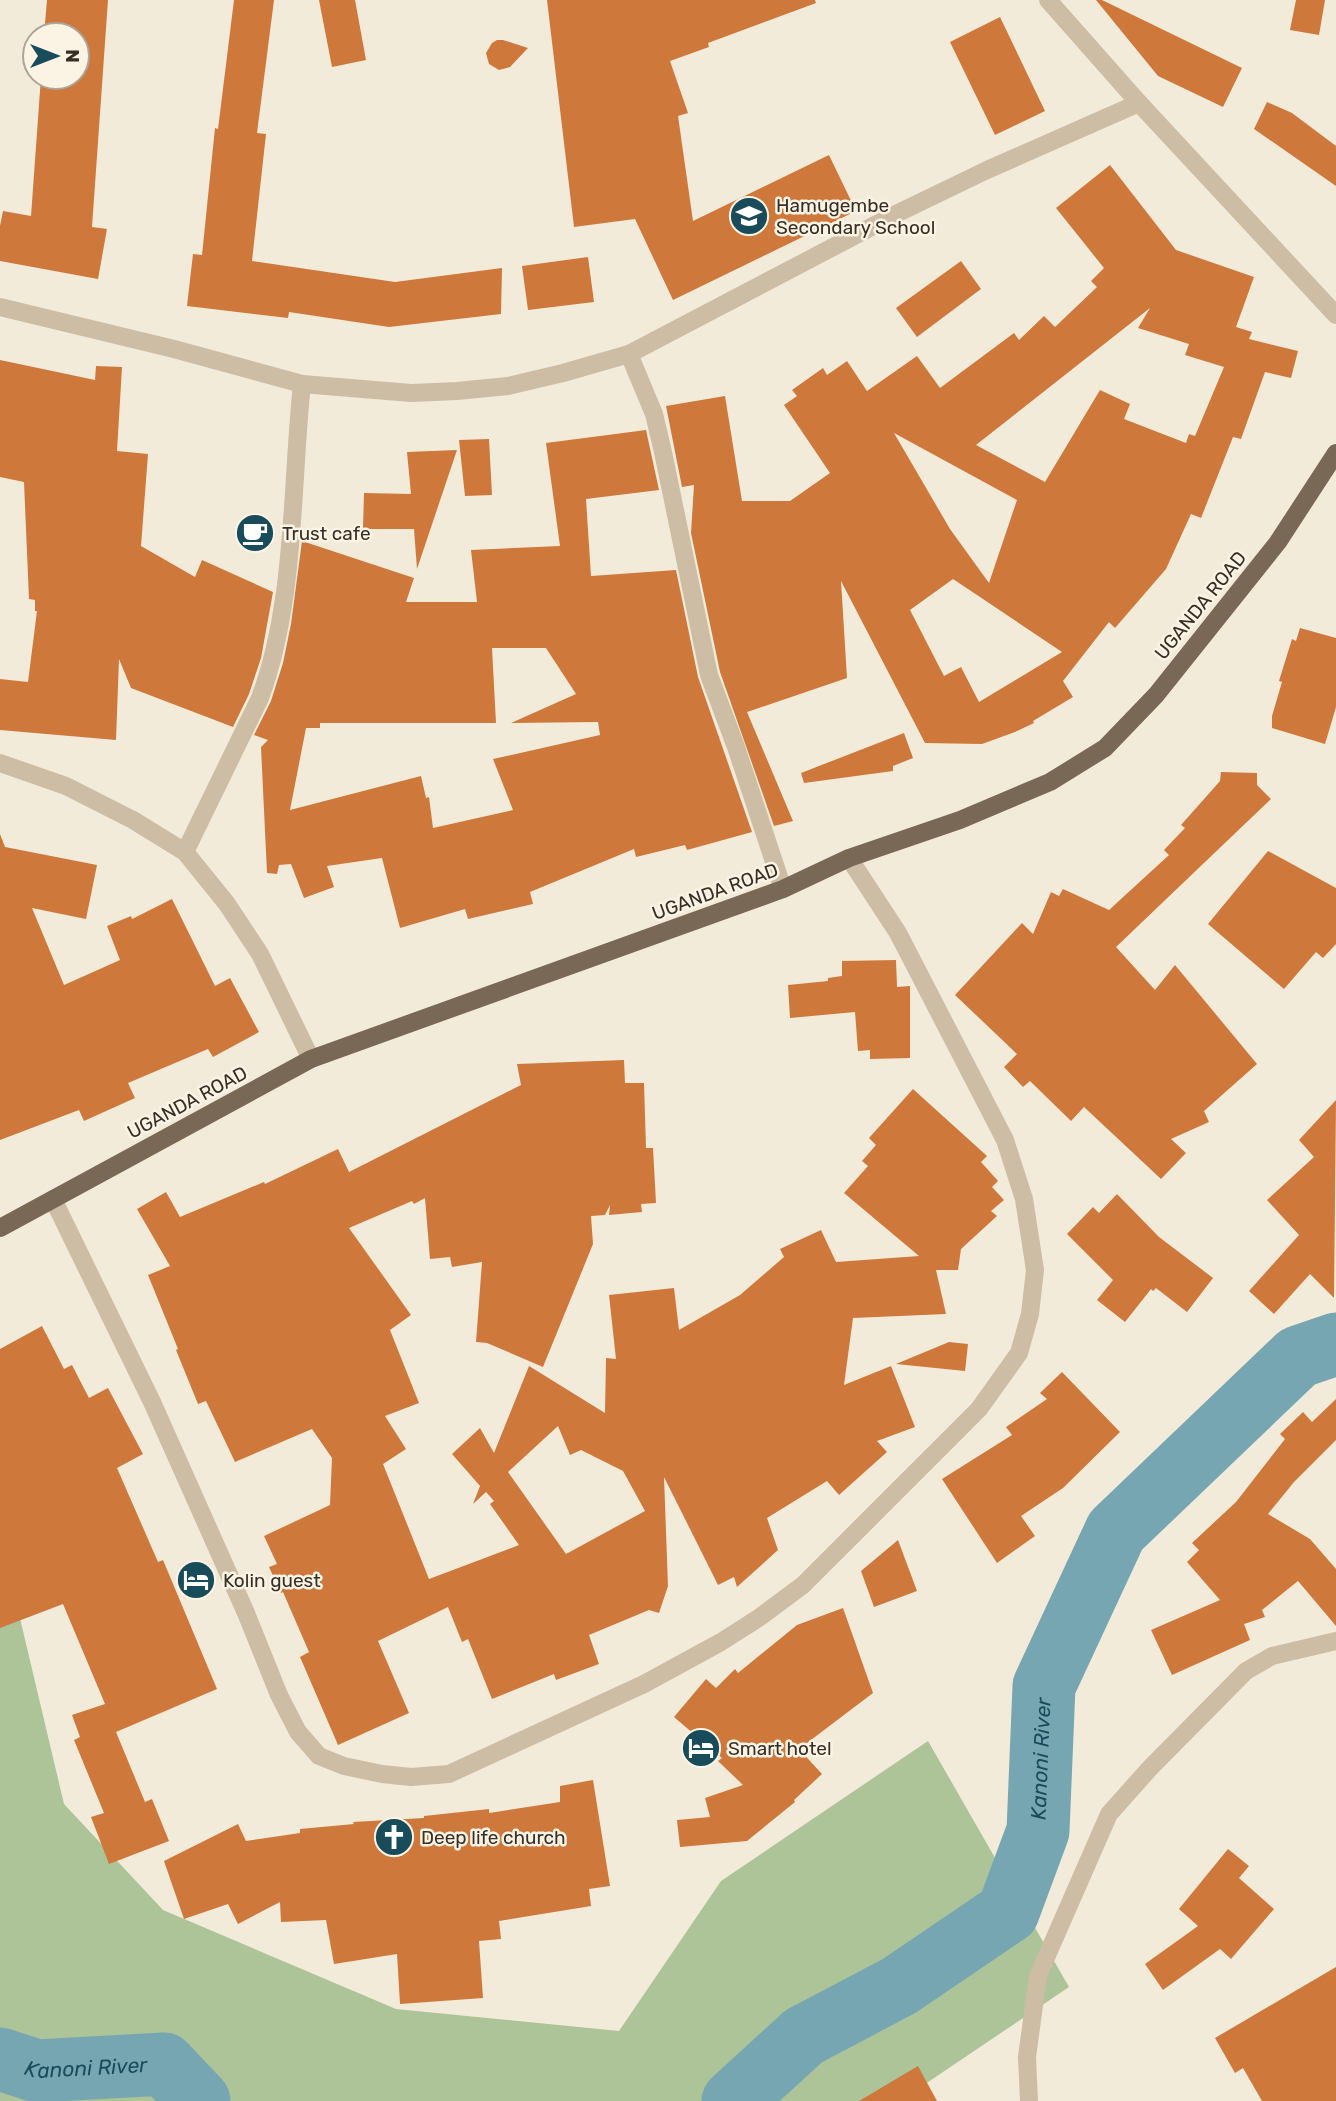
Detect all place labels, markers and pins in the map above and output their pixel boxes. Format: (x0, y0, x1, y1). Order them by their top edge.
place label: Hamugembe Secondary School (776, 194, 935, 239)
school or university icon: Hamugembe Secondary School (728, 195, 770, 237)
cafe icon: Trust cafe (234, 512, 276, 554)
place label: Trust cafe (282, 522, 371, 545)
hotel icon: Kolin guest (175, 1559, 217, 1601)
place label: Kolin guest (223, 1569, 321, 1592)
hotel icon: Smart hotel (680, 1727, 722, 1769)
place label: Smart hotel (728, 1737, 832, 1760)
church icon: Deep life church (373, 1816, 415, 1858)
place label: Deep life church (421, 1826, 566, 1849)

